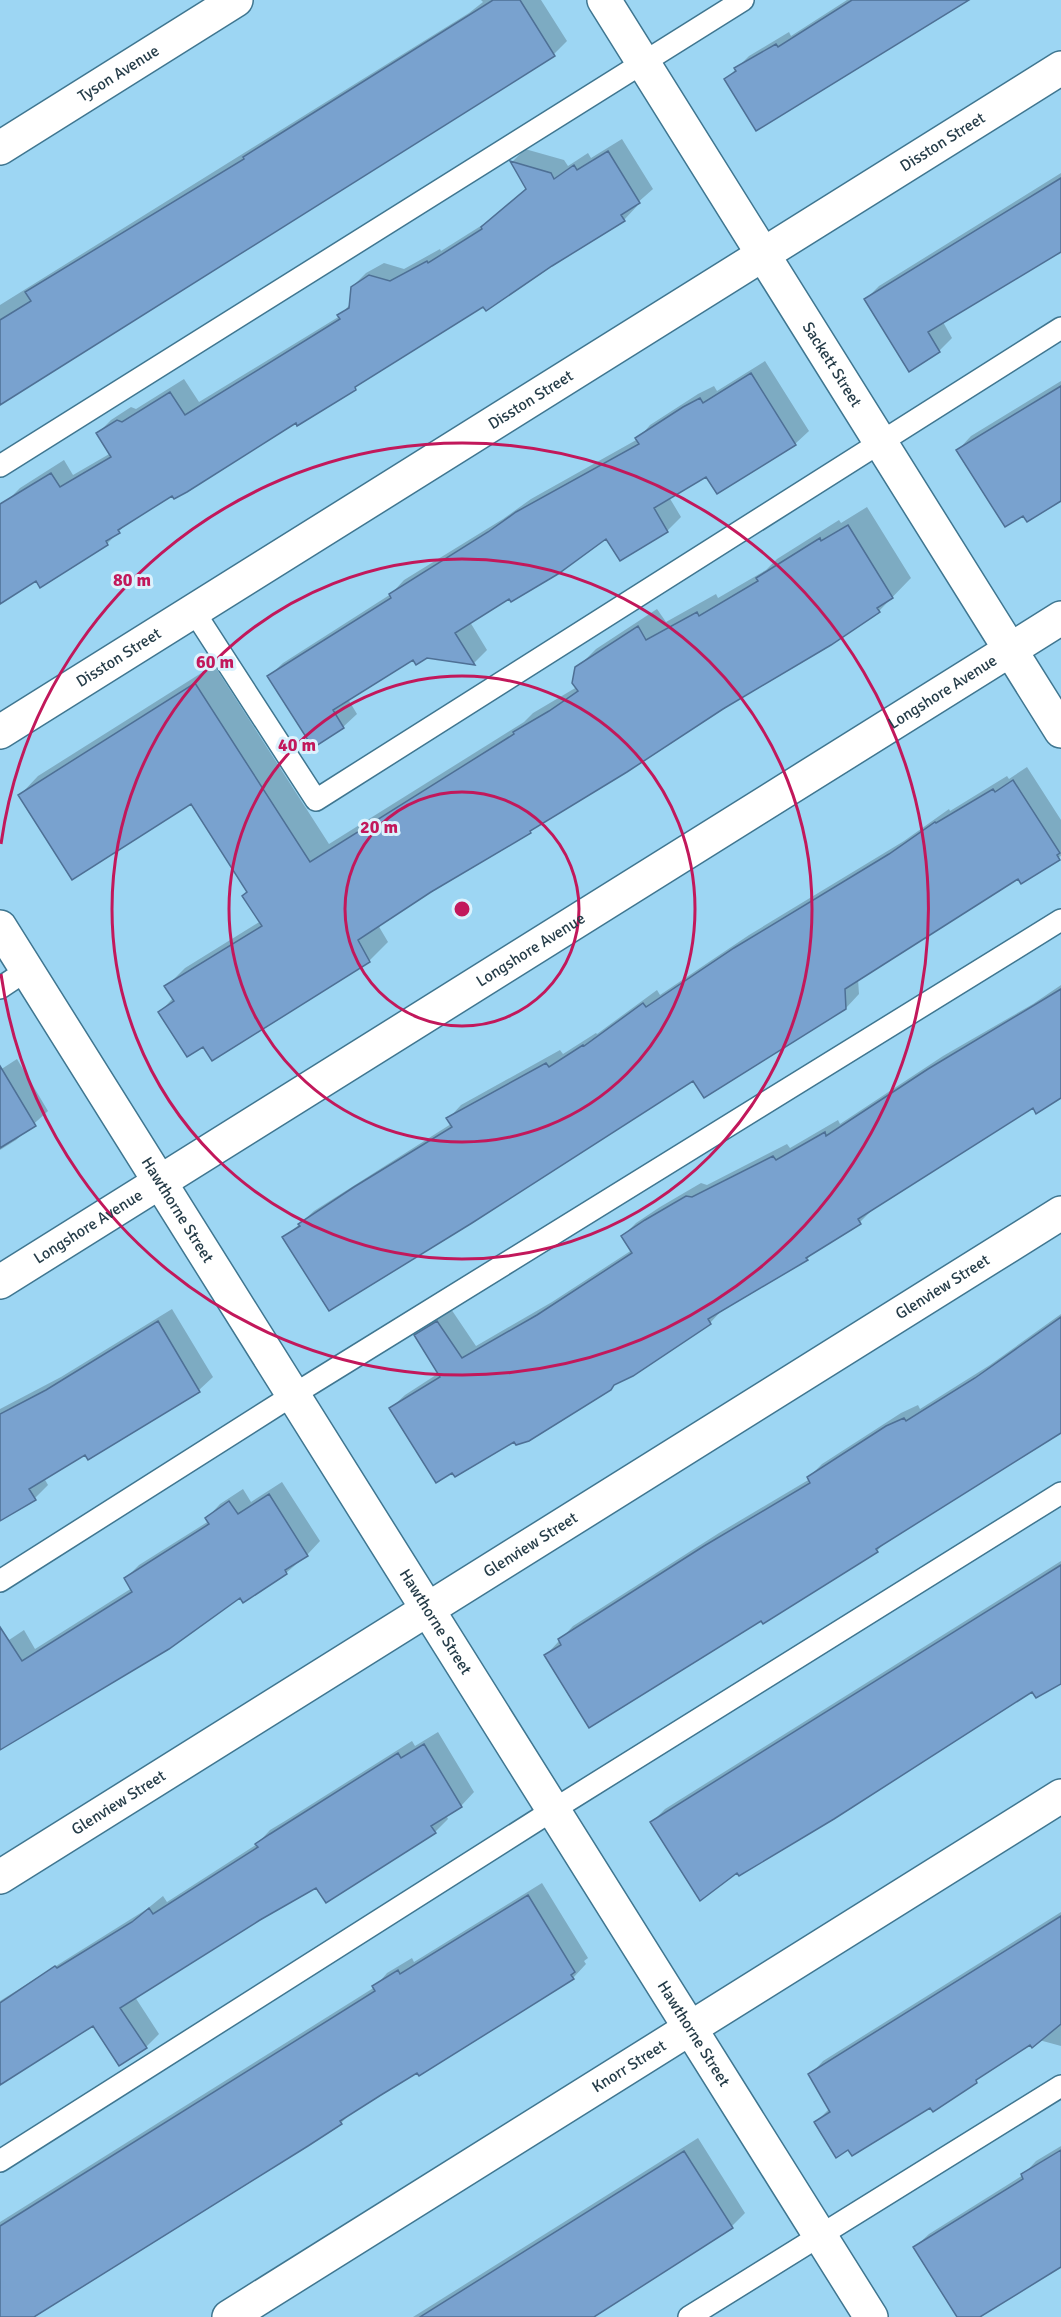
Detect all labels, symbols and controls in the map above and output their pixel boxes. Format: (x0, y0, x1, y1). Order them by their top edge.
street label: Tyson Avenue (74, 41, 163, 107)
street label: Disston Street (896, 108, 989, 176)
street label: Sackett Street (798, 318, 866, 411)
street label: Disston Street (484, 366, 577, 434)
text: 80 m (113, 569, 151, 591)
street label: Disston Street (72, 623, 165, 692)
text: 60 m (196, 651, 234, 673)
street label: Longshore Avenue (884, 651, 1001, 734)
text: 40 m (278, 734, 316, 756)
text: 20 m (360, 816, 398, 838)
centre of rings (452, 899, 472, 919)
street label: Longshore Avenue (472, 908, 589, 991)
street label: Hawthorne Street (137, 1153, 218, 1267)
street label: Longshore Avenue (30, 1185, 146, 1268)
street label: Glenview Street (892, 1250, 994, 1324)
street label: Glenview Street (480, 1508, 582, 1582)
street label: Hawthorne Street (395, 1565, 476, 1679)
street label: Glenview Street (68, 1766, 170, 1840)
street label: Hawthorne Street (653, 1977, 734, 2091)
street label: Knorr Street (588, 2036, 670, 2097)

